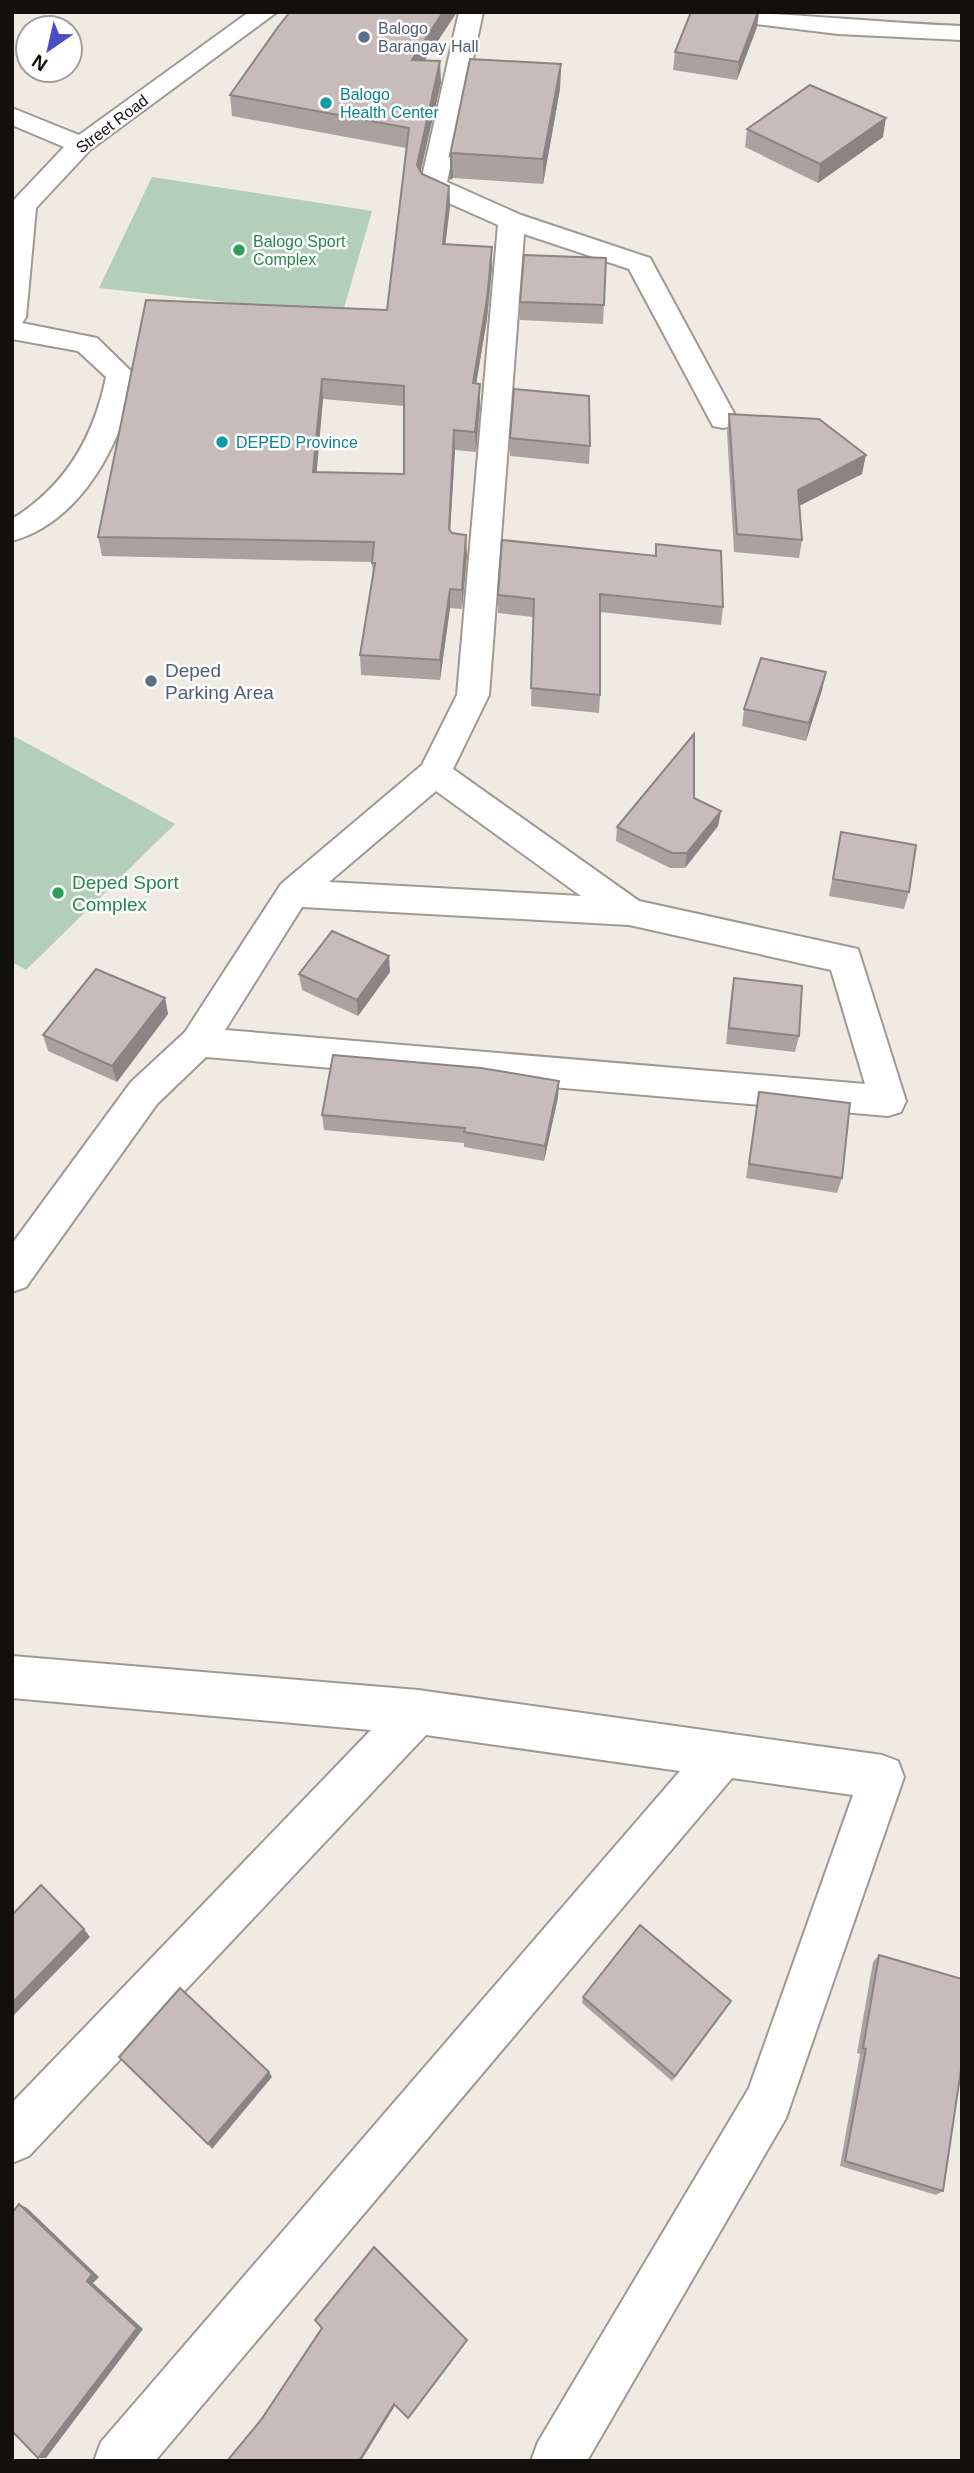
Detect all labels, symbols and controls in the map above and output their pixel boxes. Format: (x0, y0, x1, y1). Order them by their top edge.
north arrow (14, 14, 84, 84)
place label: Balogo Barangay Hall (378, 20, 479, 55)
marker: Balogo Barangay Hall (356, 29, 372, 45)
text: N (28, 50, 51, 75)
place label: Balogo Health Center (340, 86, 439, 121)
street label: Street Road (73, 92, 151, 156)
marker: Balogo Health Center (318, 95, 334, 111)
place label: Balogo Sport Complex (253, 233, 346, 268)
marker: Balogo Sport Complex (231, 242, 247, 258)
marker: DEPED Province (214, 434, 230, 450)
place label: DEPED Province (236, 434, 358, 451)
place label: Deped Parking Area (165, 660, 274, 703)
marker: Deped Parking Area (143, 673, 159, 689)
place label: Deped Sport Complex (72, 872, 179, 915)
marker: Deped Sport Complex (50, 885, 66, 901)

